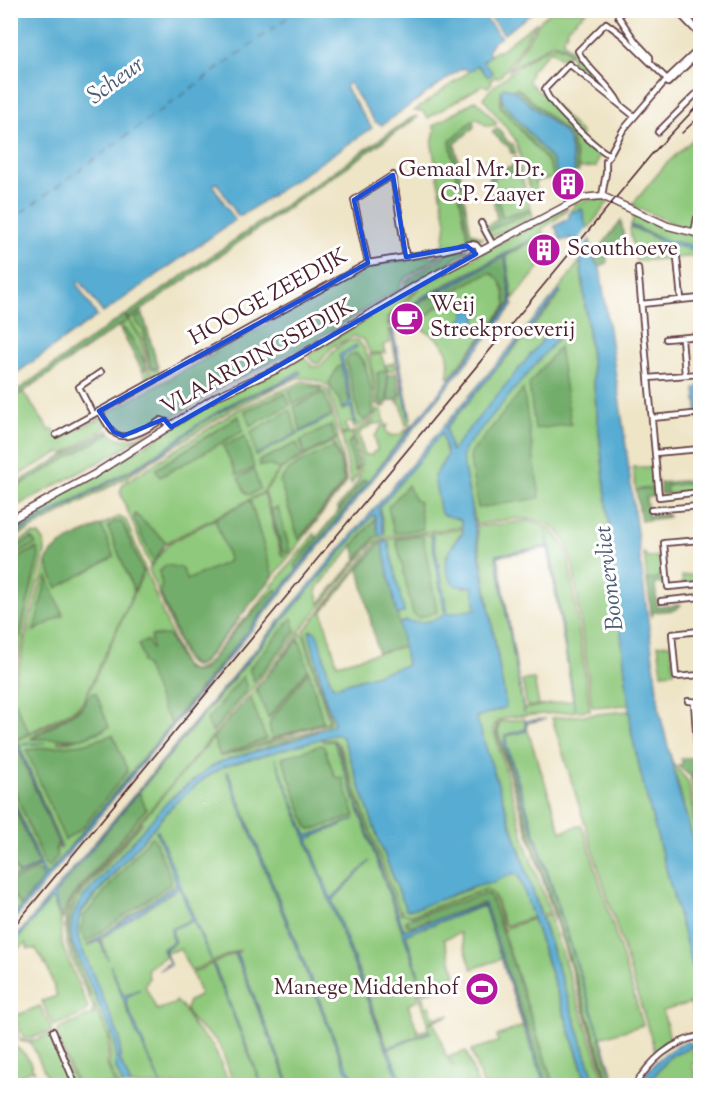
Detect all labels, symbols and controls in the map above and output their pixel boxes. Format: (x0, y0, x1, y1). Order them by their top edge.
water label: Scheur (80, 48, 152, 113)
place label: Gemaal Mr. Dr. C.P. Zaayer (398, 155, 545, 212)
building icon: Gemaal Mr. Dr. C.P. Zaayer (550, 166, 586, 202)
building icon: Scouthoeve (526, 232, 562, 268)
place label: Scouthoeve (567, 234, 678, 266)
street label: HOOGE ZEEDIJK (184, 241, 354, 355)
place label: Weij Streekproeverij (430, 290, 575, 347)
street label: VLAARDINGSEDIJK (156, 292, 360, 424)
cafe icon: Weij Streekproeverij (389, 301, 425, 337)
water label: Boonervliet (587, 523, 633, 633)
sports icon: Manege Middenhof (464, 971, 500, 1007)
place label: Manege Middenhof (274, 973, 460, 1005)

